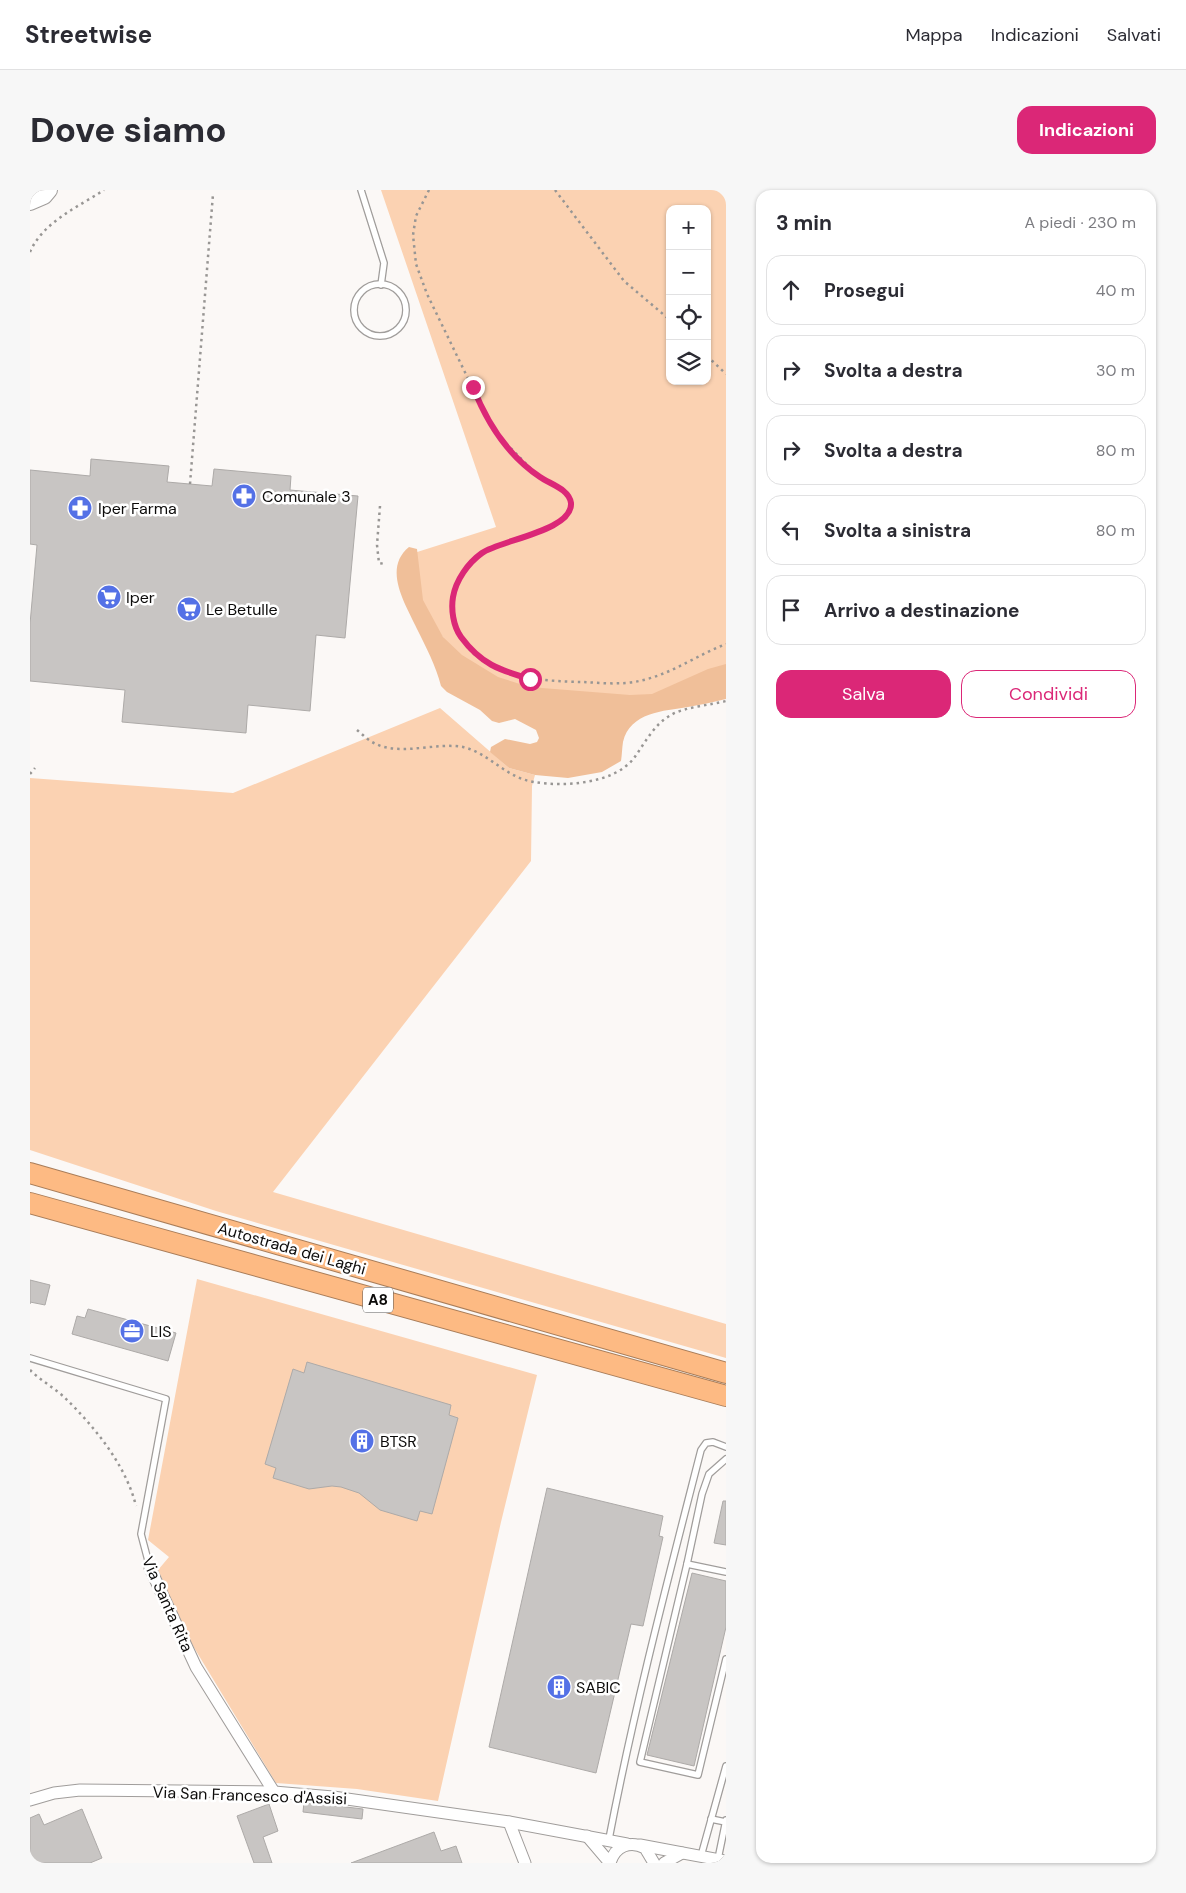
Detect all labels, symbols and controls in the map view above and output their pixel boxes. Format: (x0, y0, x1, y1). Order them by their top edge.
text: Streetwise (25, 19, 152, 50)
text: Mappa (905, 23, 963, 47)
text: Indicazioni (991, 23, 1079, 47)
text: Salvati (1107, 23, 1161, 47)
button: Indicazioni (1017, 106, 1156, 154)
text: Dove siamo (30, 107, 227, 153)
map controls (666, 205, 711, 385)
button: + (666, 205, 711, 250)
text: 3 min (776, 209, 832, 237)
text: A piedi · 230 m (1024, 212, 1136, 233)
button: − (666, 250, 711, 295)
icon: ahead (777, 276, 805, 304)
text: Prosegui (824, 278, 904, 303)
text: 40 m (1096, 280, 1135, 301)
button: locate (666, 295, 711, 340)
button: layers (666, 340, 711, 385)
icon: right (777, 356, 805, 384)
text: Svolta a destra (824, 358, 963, 383)
text: 30 m (1096, 360, 1135, 381)
route end (462, 376, 485, 399)
icon: right (777, 436, 805, 464)
text: Svolta a destra (824, 438, 963, 463)
text: 80 m (1096, 440, 1135, 461)
pharmacy icon: Comunale 3 (231, 483, 257, 509)
place label: Comunale 3 (262, 486, 351, 507)
pharmacy icon: Iper Farma (67, 495, 93, 521)
place label: Iper Farma (98, 498, 177, 519)
icon: left (777, 516, 805, 544)
text: Svolta a sinistra (824, 518, 971, 543)
text: 80 m (1096, 520, 1135, 541)
supermarket icon: Iper (96, 584, 122, 610)
place label: Iper (126, 587, 155, 608)
supermarket icon: Le Betulle (176, 596, 202, 622)
icon: arrive (777, 596, 805, 624)
text: Arrivo a destinazione (824, 598, 1019, 623)
place label: Le Betulle (206, 599, 278, 620)
route start (519, 668, 542, 691)
button: Salva (776, 670, 951, 718)
button: Condividi (961, 670, 1136, 718)
street label: Autostrada dei Laghi (215, 1217, 368, 1280)
road number: A8 (363, 1288, 393, 1312)
office icon: LIS (119, 1318, 145, 1344)
place label: LIS (150, 1321, 171, 1342)
building icon: BTSR (349, 1428, 375, 1454)
place label: BTSR (380, 1431, 417, 1452)
street label: Via Santa Rita (137, 1553, 198, 1655)
building icon: SABIC (546, 1674, 572, 1700)
place label: SABIC (576, 1677, 621, 1698)
street label: Via San Francesco d'Assisi (152, 1782, 348, 1809)

